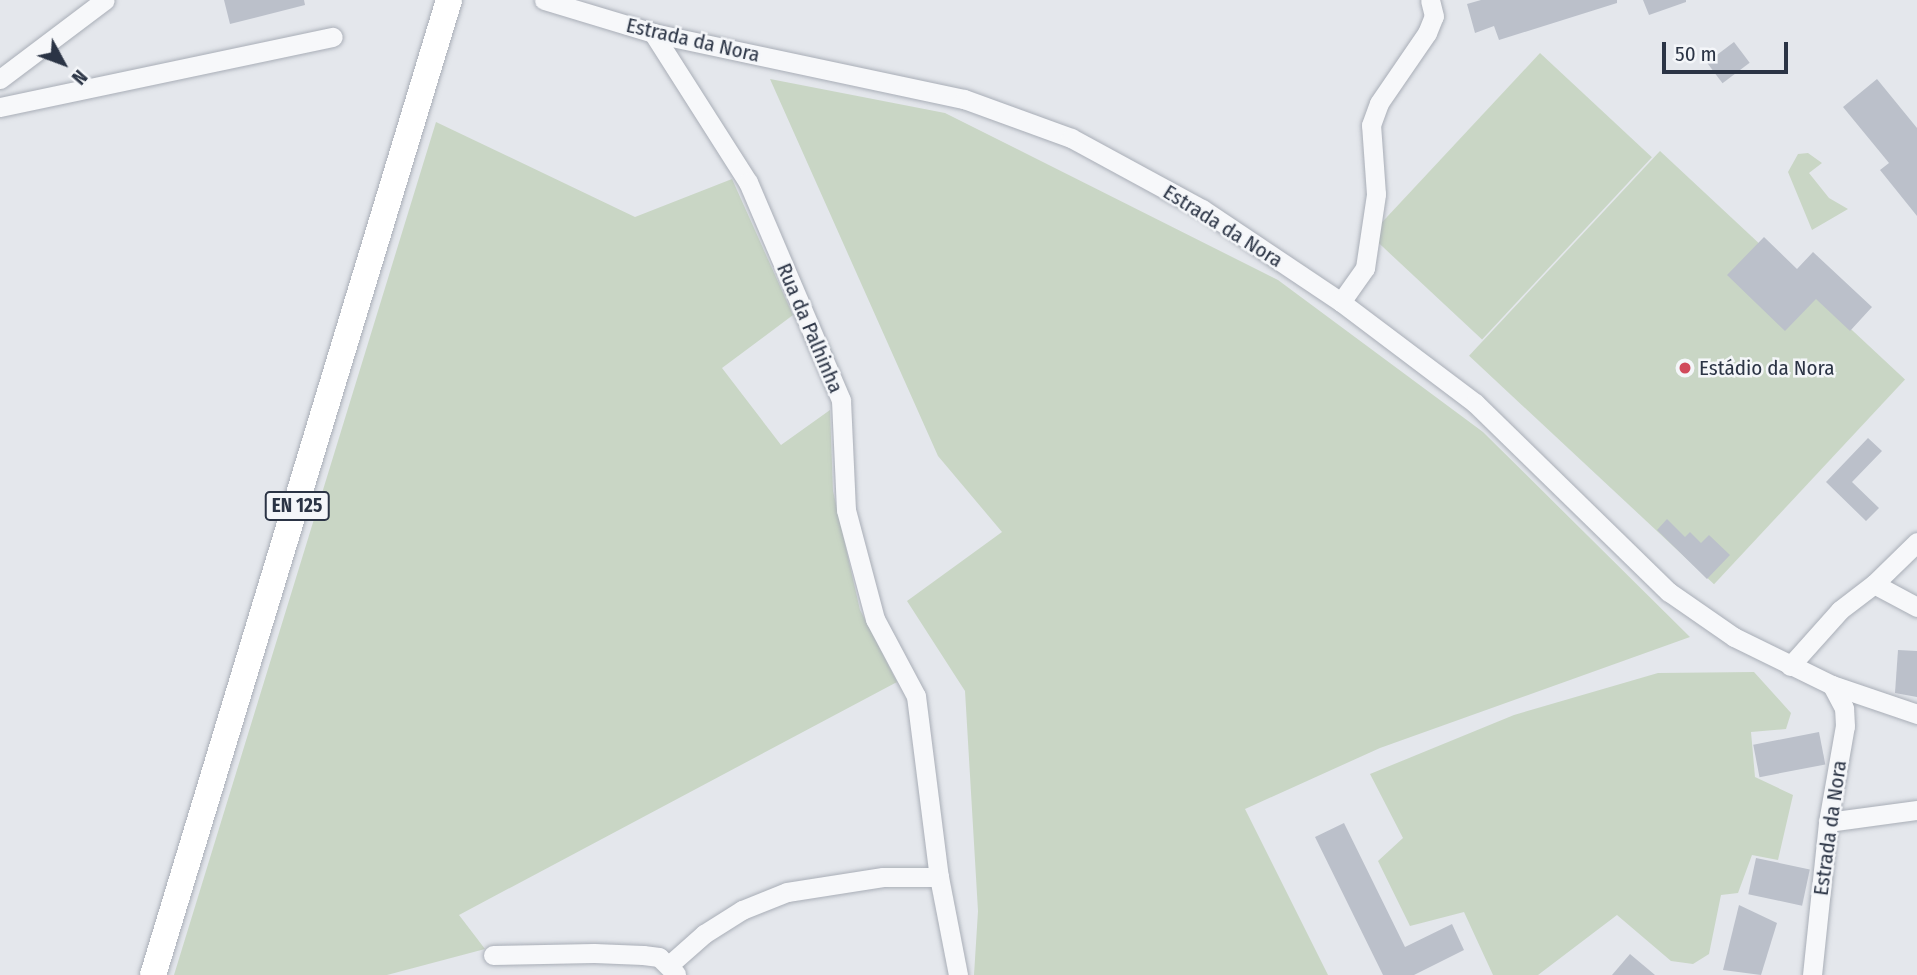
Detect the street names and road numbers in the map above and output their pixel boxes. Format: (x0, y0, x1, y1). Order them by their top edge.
street label: Estrada da Nora (624, 12, 762, 68)
street label: Estrada da Nora (1159, 179, 1287, 273)
street label: Rua da Palhinha (771, 259, 849, 397)
road number: EN 125 (264, 491, 330, 522)
street label: Estrada da Nora (1808, 759, 1852, 897)

